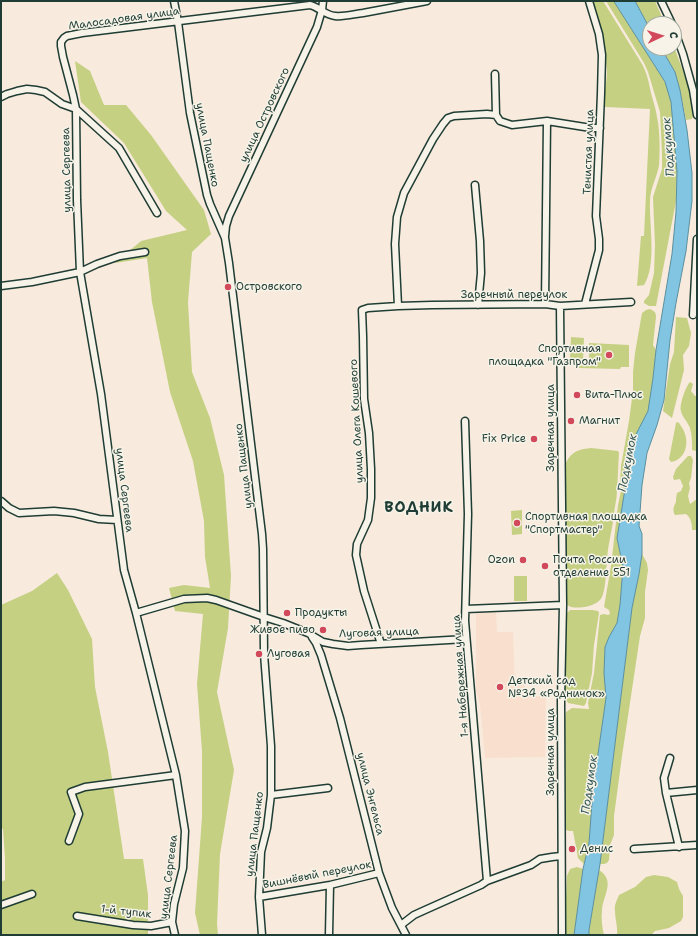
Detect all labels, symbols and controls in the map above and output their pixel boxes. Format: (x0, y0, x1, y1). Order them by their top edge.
street label: Малосадовая улица (68, 5, 180, 33)
north arrow (642, 16, 682, 56)
text: С (666, 31, 681, 39)
street label: улица Островского (237, 66, 293, 164)
street label: улица Пащенко (192, 102, 222, 188)
street label: Тенистая улица (581, 109, 597, 195)
water label: Подкумок (660, 117, 678, 177)
street label: улица Сергеева (60, 127, 74, 213)
place label: Островского (236, 280, 302, 294)
marker: Островского (223, 282, 233, 292)
street label: Заречный переулок (461, 288, 567, 302)
place label: Спортивная площадка "Газпром" (489, 342, 601, 368)
marker: Спортивная площадка "Газпром" (604, 350, 614, 360)
street label: улица Олега Кошевого (347, 359, 367, 483)
street label: Заречная улица (544, 384, 558, 472)
place label: Вита-Плюс (585, 388, 642, 402)
marker: Вита-Плюс (572, 390, 582, 400)
place label: Магнит (579, 414, 620, 428)
marker: Магнит (566, 416, 576, 426)
street label: улица Пащенко (232, 423, 256, 509)
place label: Fix Price (482, 432, 526, 446)
water label: Подкумок (615, 433, 641, 493)
marker: Fix Price (529, 434, 539, 444)
street label: улица Сергеева (112, 447, 136, 533)
district label: ВОДНИК (384, 499, 454, 517)
place label: Спортивная площадка "Спортмастер" (525, 510, 647, 536)
marker: Спортивная площадка "Спортмастер" (512, 518, 522, 528)
place label: Ozon (488, 553, 515, 567)
place label: Почта России отделение 551 (553, 553, 630, 579)
marker: Ozon (518, 555, 528, 565)
marker: Почта России отделение 551 (540, 561, 550, 571)
place label: Продукты (295, 606, 347, 620)
marker: Продукты (282, 608, 292, 618)
street label: 1-я Набережная улица (450, 614, 472, 738)
place label: Живое пиво (250, 623, 315, 637)
marker: Живое пиво (318, 625, 328, 635)
street label: Луговая улица (339, 625, 419, 641)
place label: Луговая (267, 647, 310, 661)
marker: Луговая (254, 649, 264, 659)
place label: Детский сад №34 «Родничок» (508, 674, 605, 700)
marker: Детский сад №34 «Родничок» (495, 682, 505, 692)
street label: Заречная улица (544, 708, 558, 796)
street label: улица Энгельса (353, 751, 387, 837)
water label: Подкумок (579, 755, 601, 815)
street label: улица Пащенко (243, 791, 267, 877)
street label: улица Сергеева (157, 834, 181, 920)
place label: Денис (580, 842, 613, 856)
marker: Денис (567, 844, 577, 854)
street label: Вишнёвый переулок (262, 858, 372, 892)
street label: 1-й тупик (100, 903, 152, 921)

